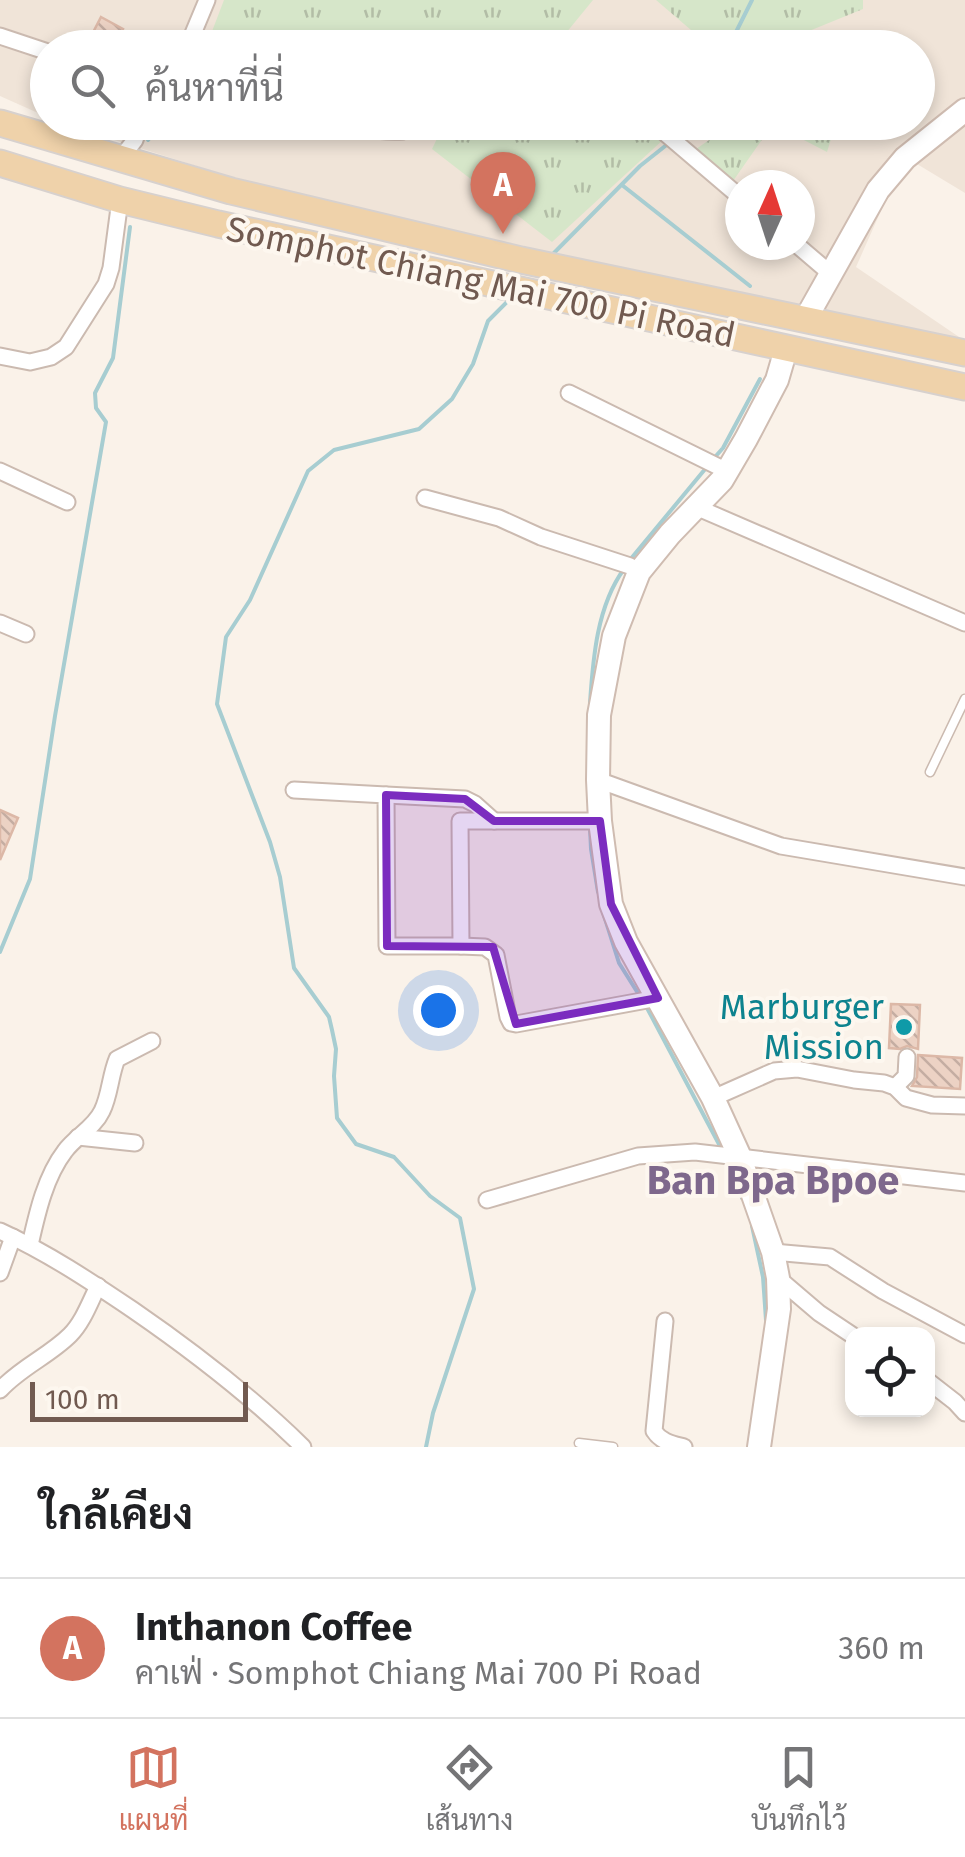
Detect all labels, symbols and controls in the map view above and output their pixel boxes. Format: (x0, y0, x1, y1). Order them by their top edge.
search box (30, 30, 935, 140)
icon: search (65, 58, 120, 113)
text: ค้นหาที่นี่ (145, 65, 284, 111)
pin: A (470, 152, 536, 234)
north arrow (725, 170, 815, 260)
street label: Somphot Chiang Mai 700 Pi Road (223, 208, 739, 356)
your location (413, 985, 464, 1036)
place label: Marburger Mission (720, 986, 884, 1068)
marker: Marburger Mission (893, 1016, 915, 1038)
district label: Ban Bpa Bpoe (647, 1157, 899, 1205)
map controls (845, 1327, 935, 1417)
button: locate (845, 1327, 935, 1417)
scale bar (30, 1377, 248, 1422)
text: 100 m (45, 1383, 120, 1416)
text: ใกล้เคียง (40, 1490, 193, 1540)
text: Inthanon Coffee (135, 1604, 412, 1650)
text: A (63, 1629, 82, 1667)
text: 360 m (838, 1629, 925, 1667)
text: คาเฟ่ · Somphot Chiang Mai 700 Pi Road (135, 1654, 702, 1692)
tab: แผนที่ (119, 1740, 189, 1837)
tab: เส้นทาง (426, 1740, 513, 1837)
tab: บันทึกไว้ (751, 1740, 846, 1837)

